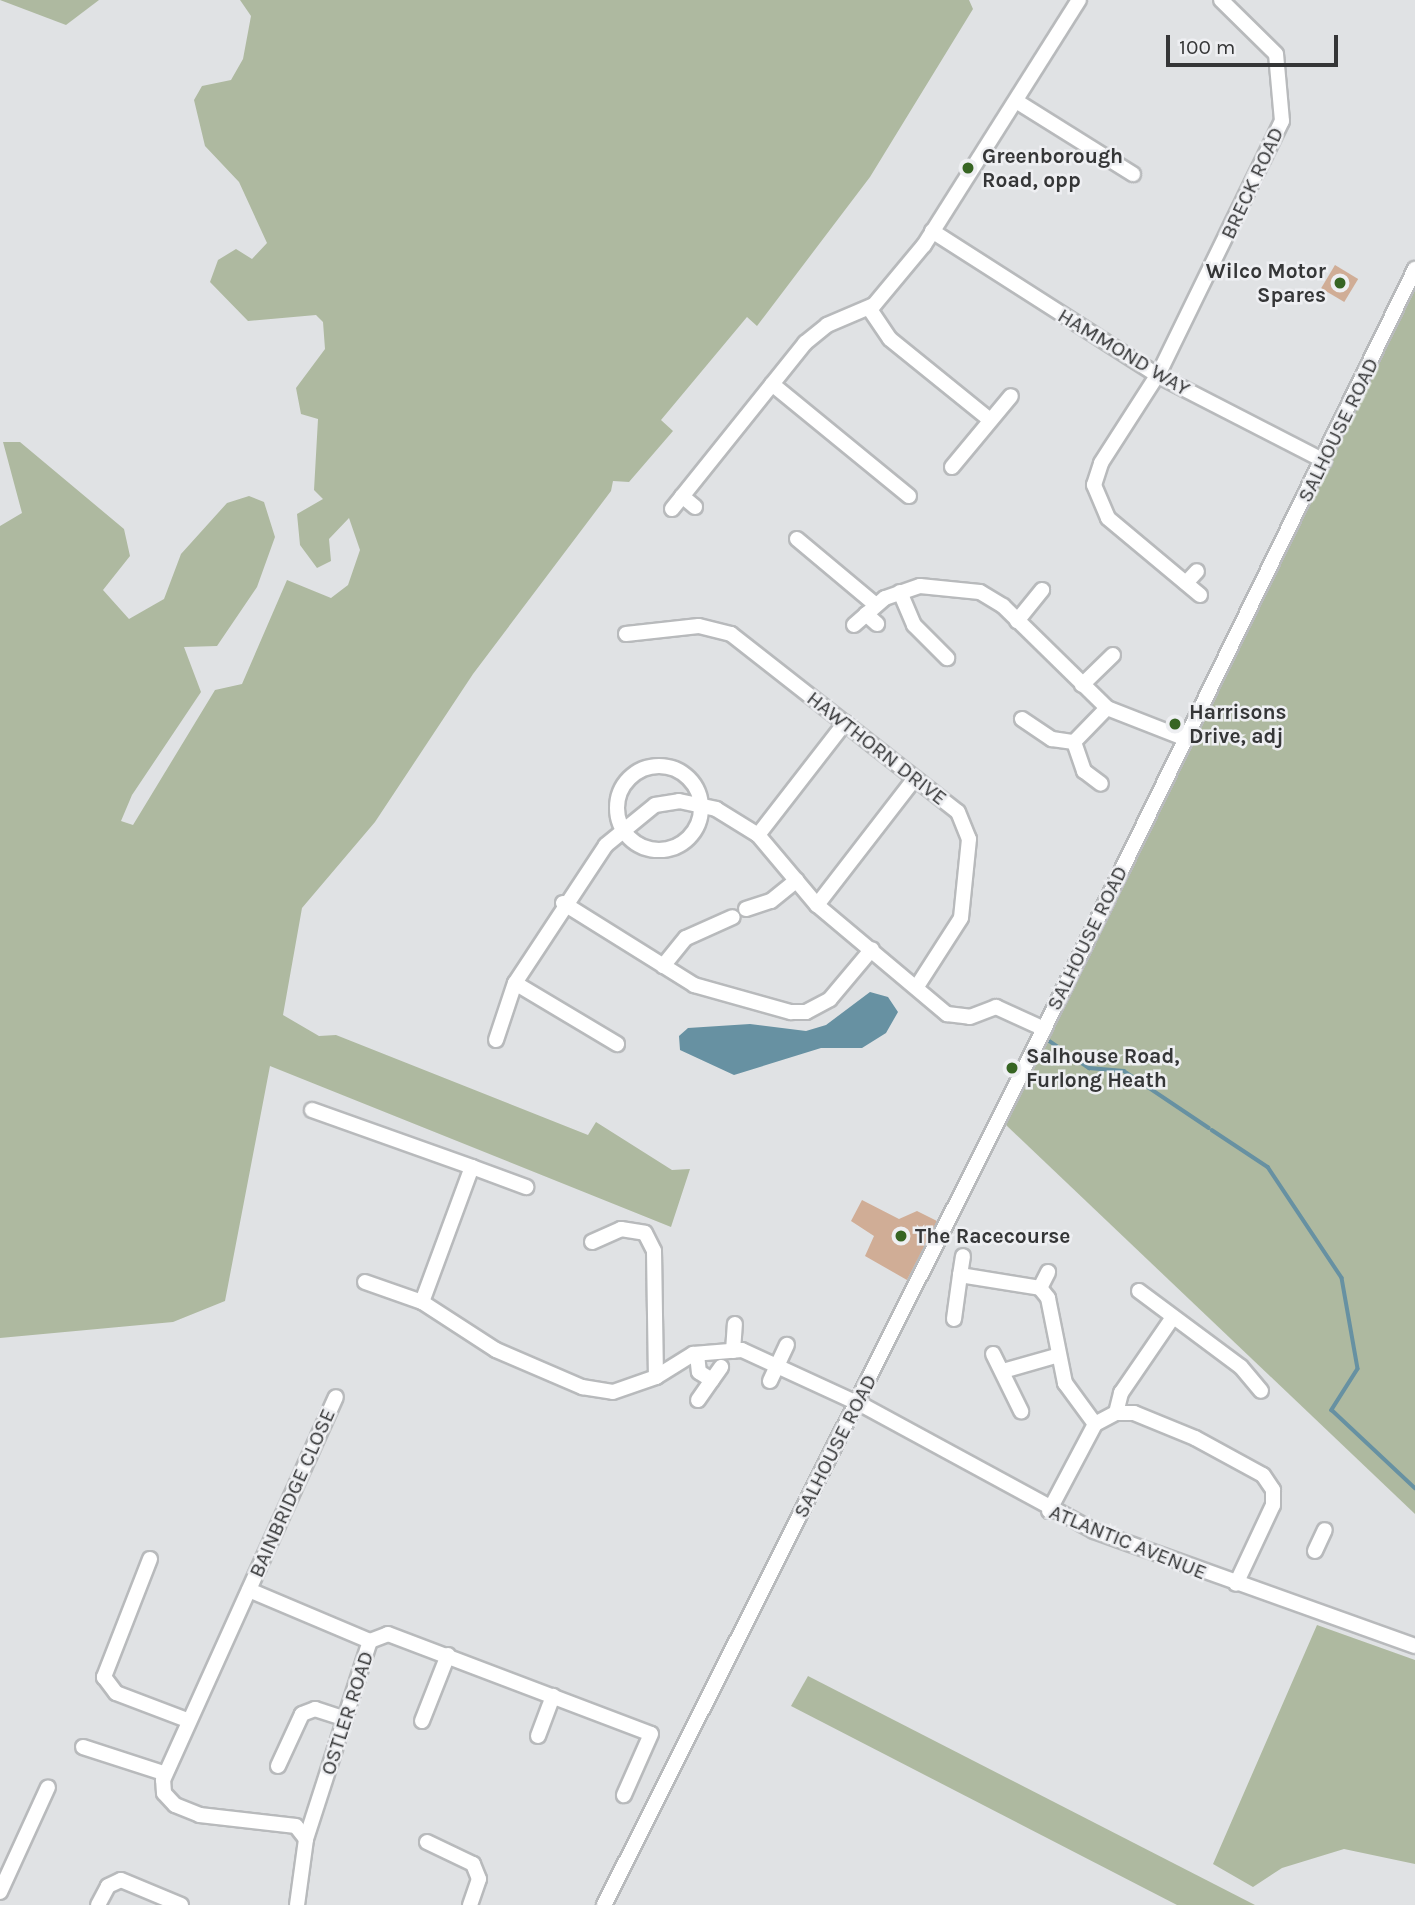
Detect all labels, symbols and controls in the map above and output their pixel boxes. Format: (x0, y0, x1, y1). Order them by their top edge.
scale bar (1170, 21, 1342, 65)
text: 100 m (1179, 35, 1236, 59)
street label: BRECK ROAD (1215, 123, 1289, 243)
place label: Greenborough Road, opp (982, 143, 1123, 193)
marker: Greenborough Road, opp (960, 160, 976, 176)
place label: Wilco Motor Spares (1206, 258, 1326, 308)
marker: Wilco Motor Spares (1332, 275, 1348, 291)
street label: HAMMOND WAY (1053, 303, 1195, 401)
street label: SALHOUSE ROAD (1292, 354, 1384, 506)
street label: HAWTHORN DRIVE (802, 685, 952, 811)
place label: Harrisons Drive, adj (1189, 699, 1287, 749)
marker: Harrisons Drive, adj (1167, 716, 1183, 732)
street label: SALHOUSE ROAD (1041, 862, 1133, 1014)
place label: Salhouse Road, Furlong Heath (1026, 1043, 1180, 1093)
marker: Salhouse Road, Furlong Heath (1004, 1060, 1020, 1076)
place label: The Racecourse (915, 1223, 1070, 1249)
marker: The Racecourse (893, 1228, 909, 1244)
street label: SALHOUSE ROAD (788, 1370, 882, 1522)
street label: BAINBRIDGE CLOSE (243, 1405, 341, 1581)
street label: ATLANTIC AVENUE (1046, 1499, 1210, 1585)
street label: OSTLER ROAD (315, 1648, 379, 1778)

